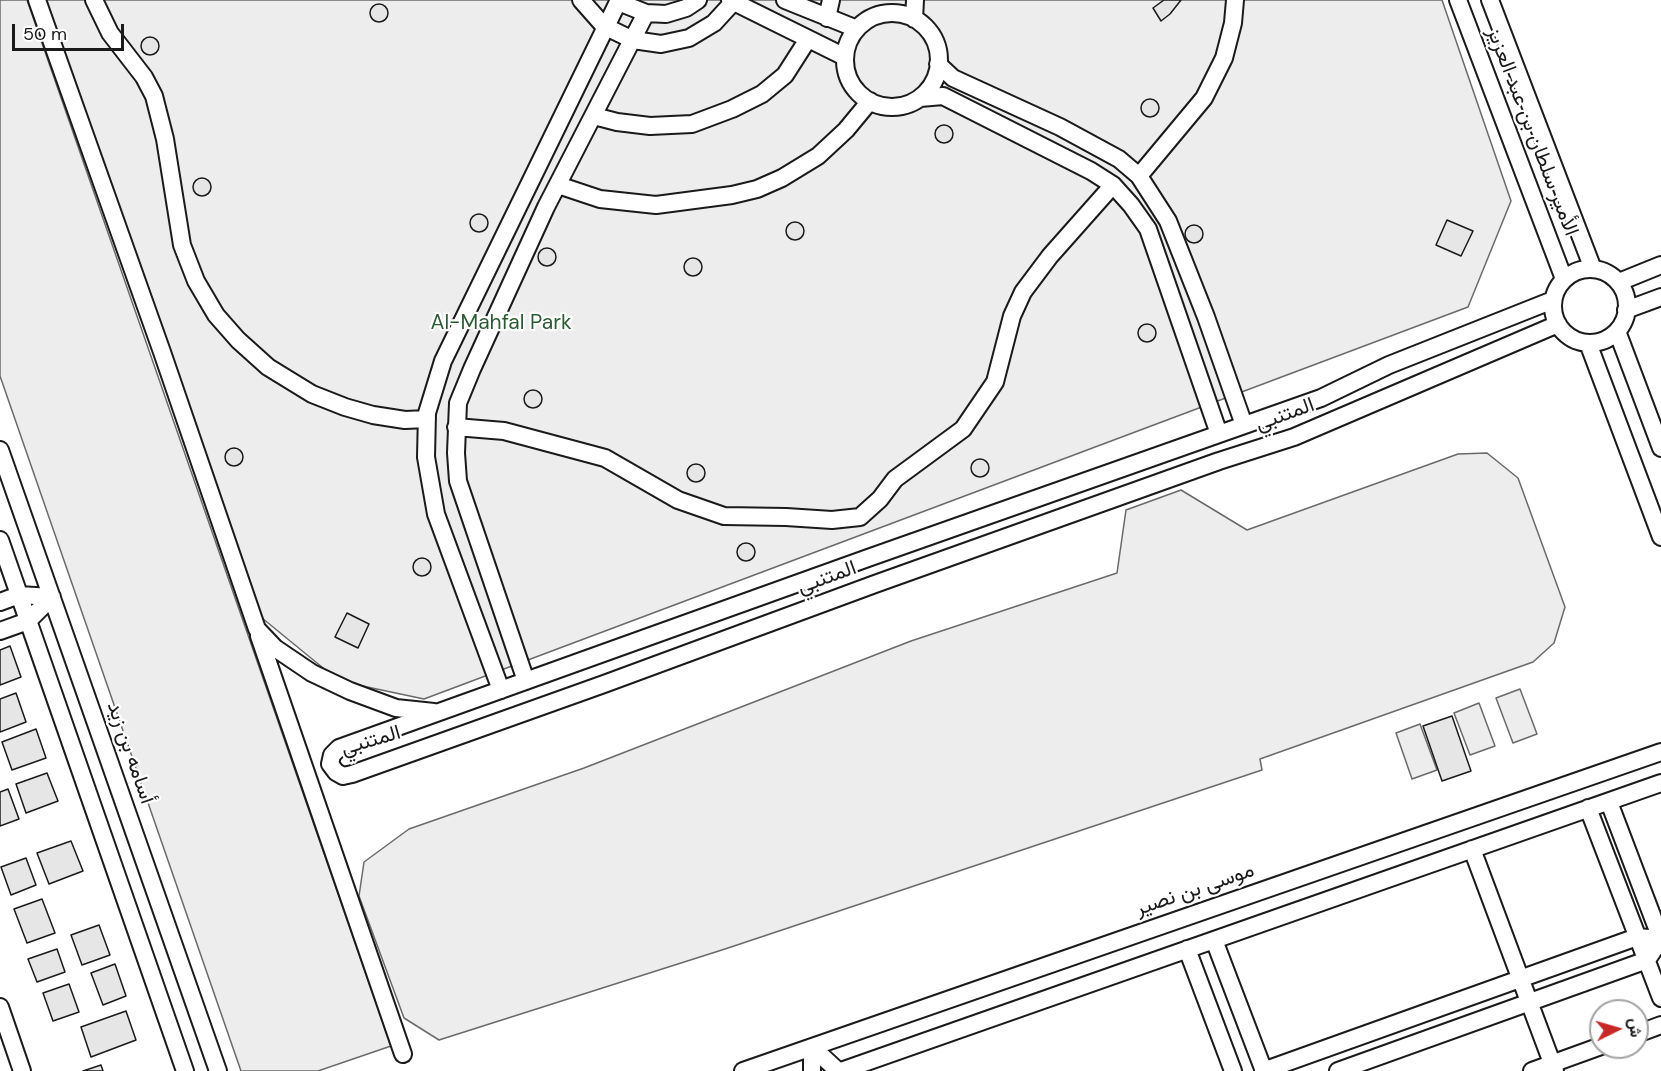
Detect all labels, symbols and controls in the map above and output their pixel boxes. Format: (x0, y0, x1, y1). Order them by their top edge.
scale bar (15, 12, 128, 50)
text: 50 m (23, 22, 67, 46)
street label: الأمير سلطان بن عبد العزيز (1481, 24, 1583, 240)
park label: Al-Mahfal Park (430, 310, 572, 336)
street label: المتنبي (1252, 393, 1318, 437)
street label: المتنبي (794, 556, 860, 600)
street label: أسامه بن زيد (101, 699, 159, 807)
street label: المتنبي (338, 720, 404, 762)
street label: موسى بن نصير (1132, 858, 1258, 922)
north arrow (1589, 999, 1649, 1059)
text: ش (1624, 1017, 1647, 1038)

